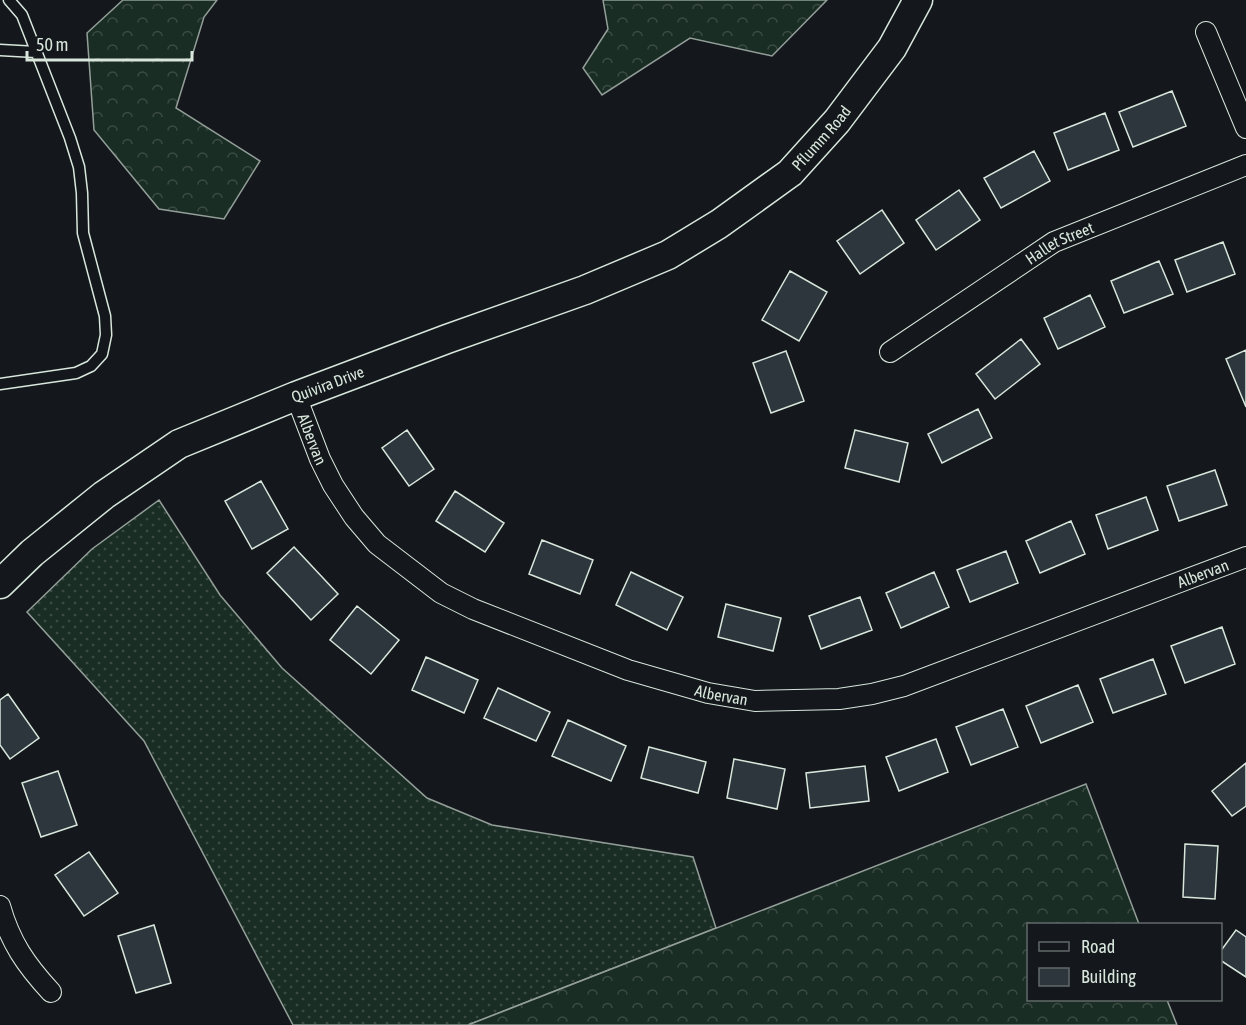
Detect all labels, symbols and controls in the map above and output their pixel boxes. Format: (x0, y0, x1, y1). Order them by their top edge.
scale bar (27, 24, 192, 62)
text: 50 m (36, 34, 68, 55)
street label: Pflumm Road (788, 102, 854, 174)
street label: Hallet Street (1022, 218, 1096, 268)
street label: Quivira Drive (289, 362, 366, 406)
street label: Albervan (294, 411, 330, 468)
street label: Albervan (1175, 555, 1231, 591)
street label: Albervan (693, 681, 749, 709)
legend (1027, 923, 1222, 1001)
text: Road (1081, 936, 1115, 957)
text: Building (1081, 966, 1136, 987)

